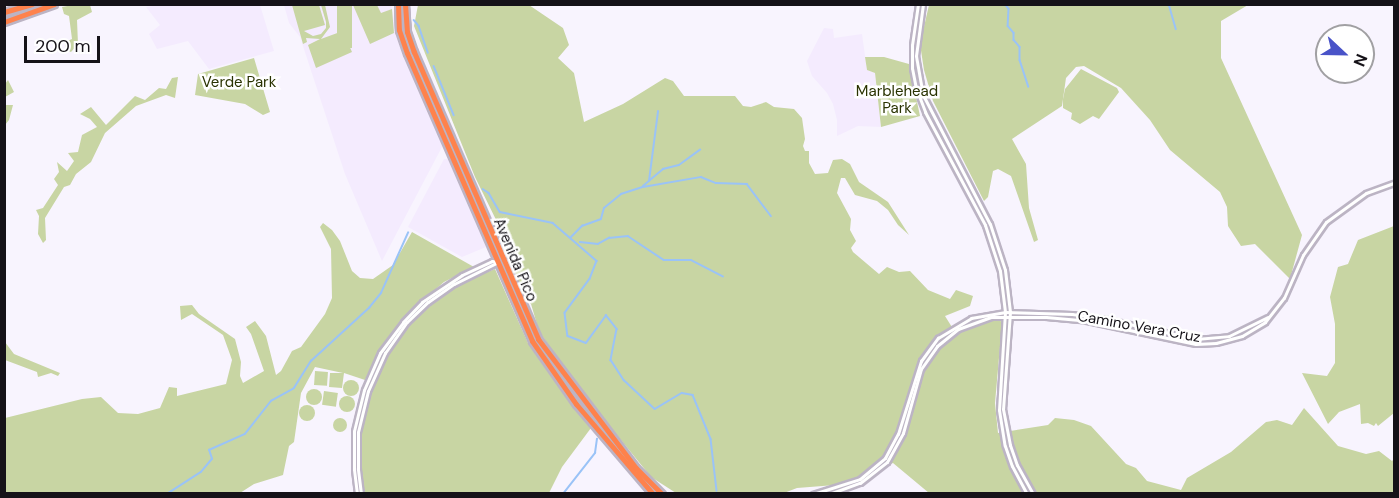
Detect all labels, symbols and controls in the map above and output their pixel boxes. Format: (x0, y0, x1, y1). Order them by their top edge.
scale bar (27, 24, 104, 62)
north arrow (1315, 24, 1375, 84)
text: 200 m (35, 34, 91, 58)
text: N (1348, 51, 1372, 70)
park label: Verde Park (202, 74, 276, 92)
park label: Marblehead Park (856, 82, 938, 117)
street label: Avenida Pico (489, 216, 541, 304)
street label: Camino Vera Cruz (1076, 307, 1202, 347)

